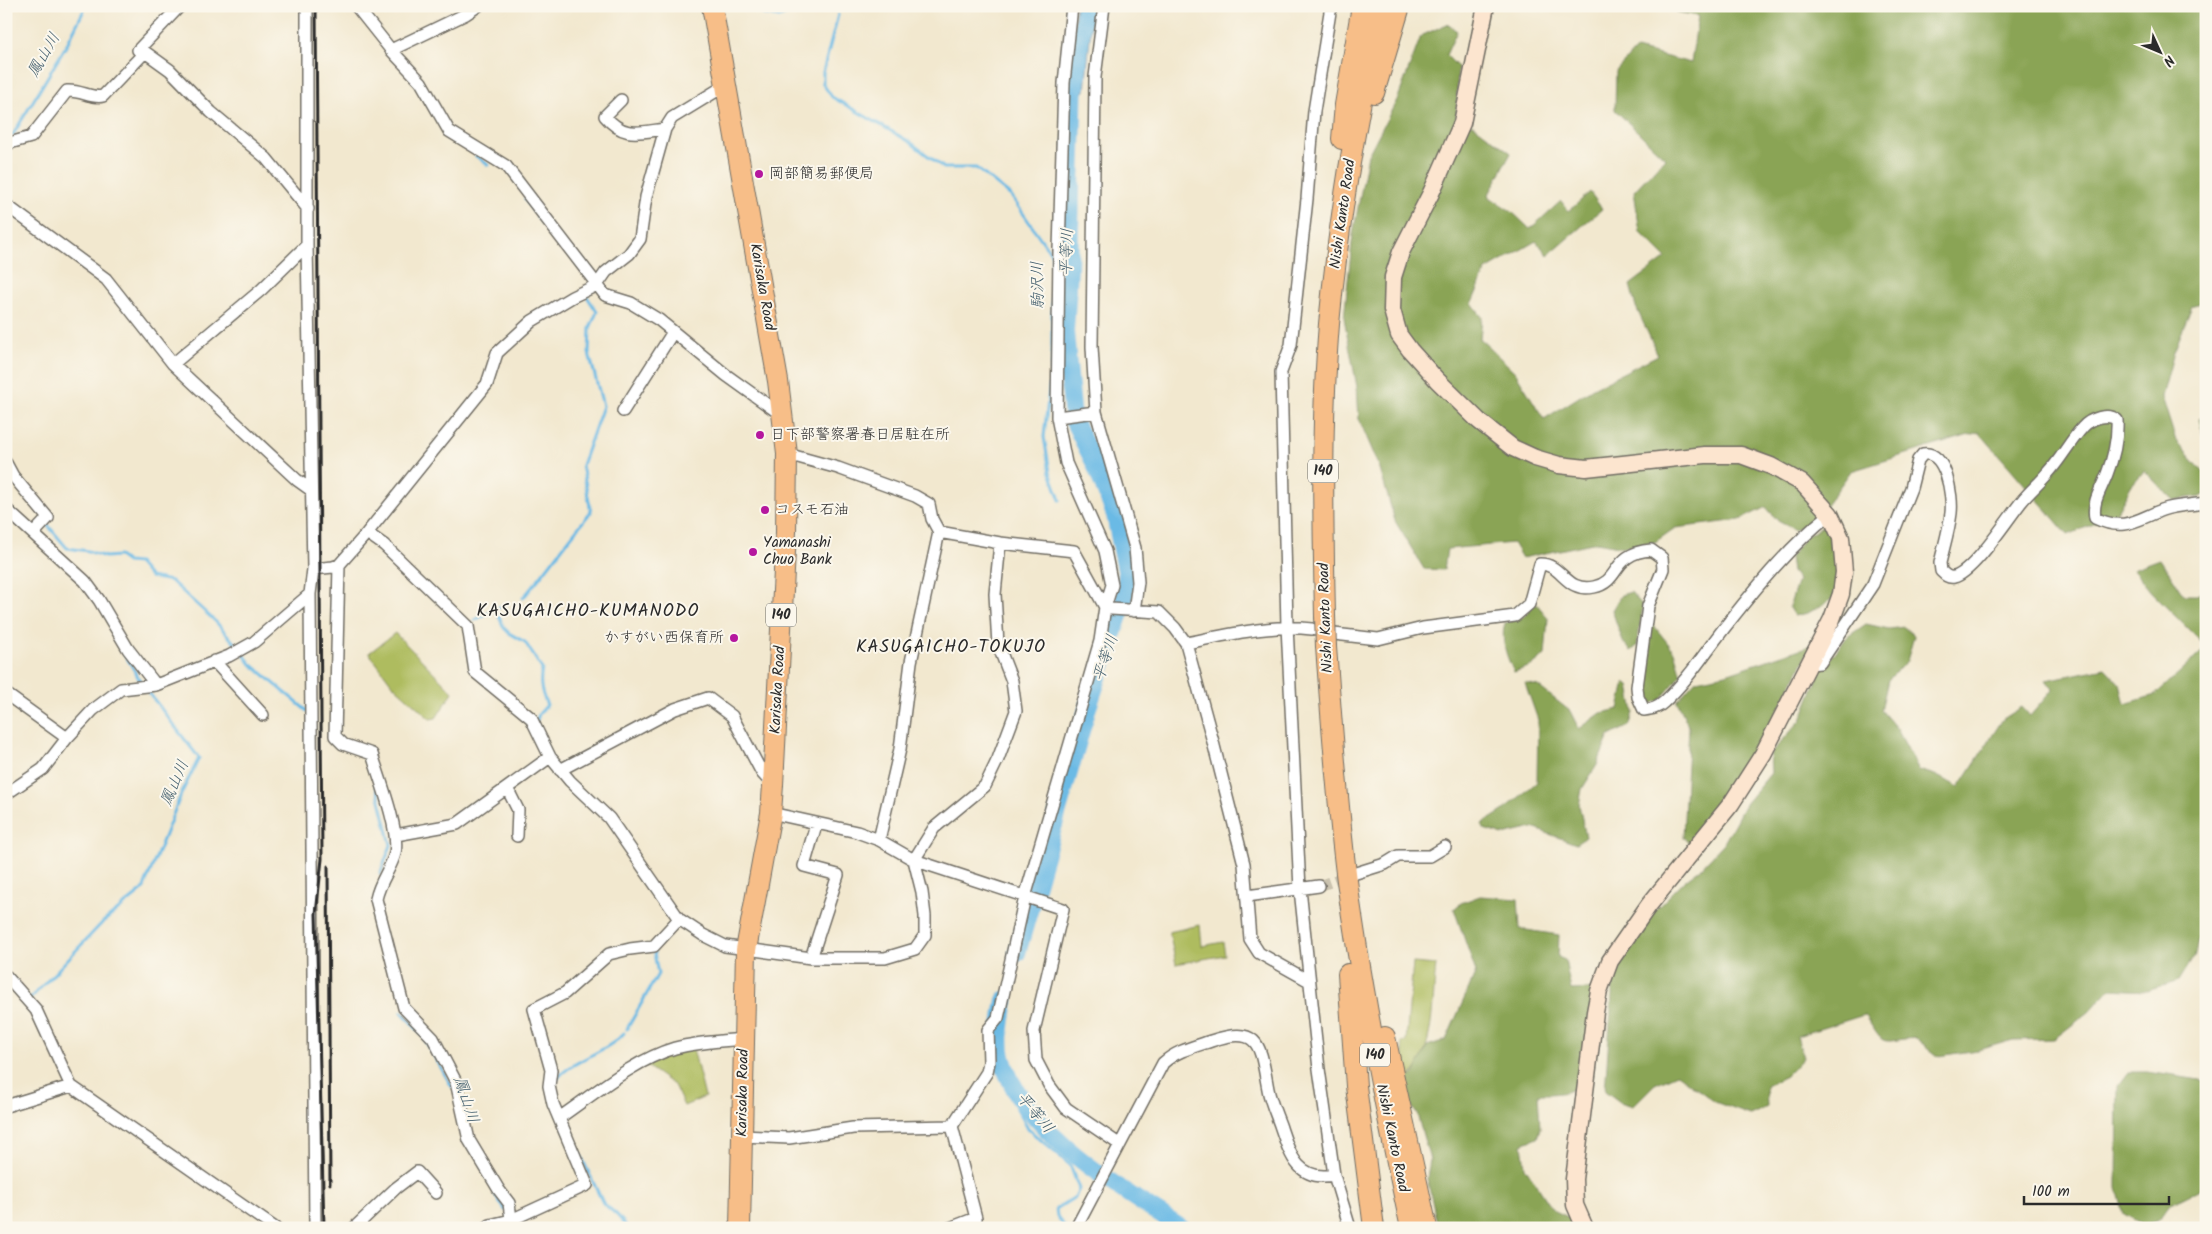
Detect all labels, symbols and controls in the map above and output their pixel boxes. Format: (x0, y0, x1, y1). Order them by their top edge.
water label: 鳳山川 (21, 28, 67, 82)
north arrow (2134, 28, 2184, 78)
text: N (2158, 50, 2180, 71)
street label: Nishi Kanto Road (1323, 157, 1363, 270)
place label: 岡部簡易郵便局 (769, 162, 874, 186)
marker: 岡部簡易郵便局 (753, 168, 765, 180)
water label: 平等川 (1054, 228, 1080, 276)
street label: Karisaka Road (743, 242, 782, 333)
water label: 駒沢川 (1025, 261, 1051, 309)
place label: 日下部警察署春日居駐在所 (770, 423, 950, 447)
marker: 日下部警察署春日居駐在所 (754, 429, 766, 441)
road number: 140 (1308, 460, 1338, 482)
place label: コスモ石油 (775, 498, 849, 522)
marker: コスモ石油 (759, 504, 771, 516)
place label: Yamanashi Chuo Bank (763, 531, 833, 572)
marker: Yamanashi Chuo Bank (747, 546, 759, 558)
street label: Nishi Kanto Road (1312, 562, 1340, 674)
district label: KASUGAICHO-KUMANODO (477, 597, 699, 626)
road number: 140 (766, 604, 796, 626)
place label: かすがい西保育所 (604, 626, 724, 650)
water label: 平等川 (1087, 631, 1125, 685)
marker: かすがい西保育所 (728, 632, 740, 644)
district label: KASUGAICHO-TOKUJO (856, 633, 1046, 662)
street label: Karisaka Road (764, 645, 792, 735)
water label: 鳳山川 (154, 756, 196, 810)
road number: 140 (1360, 1044, 1390, 1066)
street label: Karisaka Road (730, 1048, 756, 1137)
water label: 鳳山川 (447, 1073, 485, 1127)
street label: Nishi Kanto Road (1369, 1082, 1415, 1195)
water label: 平等川 (1010, 1087, 1060, 1139)
scale bar (2024, 1174, 2170, 1206)
text: 100 m (2032, 1180, 2070, 1204)

